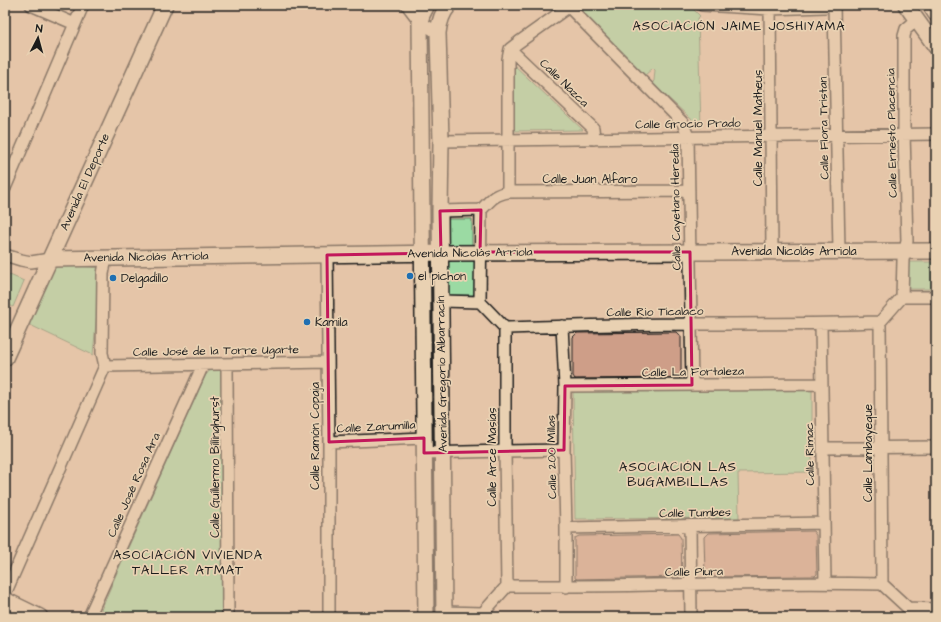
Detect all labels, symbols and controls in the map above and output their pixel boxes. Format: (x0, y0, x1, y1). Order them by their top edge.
district label: ASOCIACIÓN JAIME JOSHIYAMA (632, 17, 846, 35)
north arrow (18, 18, 58, 58)
text: N (35, 21, 43, 36)
street label: Calle Nazca (535, 55, 593, 111)
street label: Calle Ernesto Placencia (882, 68, 902, 198)
street label: Calle Manuel Matheus (750, 70, 767, 186)
street label: Calle Flora Tristan (815, 76, 833, 180)
street label: Calle Grocio Prado (635, 115, 741, 133)
street label: Avenida El Deporte (56, 130, 114, 233)
street label: Calle Cayetano Heredia (666, 143, 687, 271)
street label: Calle Juan Alfaro (542, 171, 638, 188)
street label: Avenida Nicolás Arriola (407, 243, 533, 263)
street label: Avenida Nicolás Arriola (731, 243, 857, 260)
street label: Avenida Nicolás Arriola (83, 247, 209, 267)
place label: el pichon (418, 268, 466, 285)
place label: Delgadillo (121, 270, 168, 288)
marker: el pichon (405, 271, 415, 281)
marker: Delgadillo (108, 273, 118, 283)
street label: Avenida Gregorio Albarracín (432, 295, 453, 453)
street label: Calle Rio Ticalaco (606, 303, 704, 321)
place label: Kamila (315, 314, 348, 331)
marker: Kamila (302, 317, 312, 327)
street label: Calle José de la Torre Ugarte (133, 341, 300, 362)
street label: Calle La Fortaleza (642, 363, 744, 381)
street label: Calle Ramón Copaja (307, 382, 324, 490)
street label: Calle Guillermo Billinghurst (207, 396, 225, 538)
street label: Calle Lambayeque (860, 403, 878, 502)
street label: Calle Arce Masías (484, 408, 501, 506)
street label: Calle 200 Millas (543, 415, 561, 499)
street label: Calle Zarumilla (336, 416, 416, 438)
street label: Calle Rimac (801, 422, 819, 486)
street label: Calle José Rosa Ara (103, 430, 165, 540)
district label: ASOCIACIÓN LAS BUGAMBILLAS (619, 458, 737, 491)
street label: Calle Tumbes (659, 504, 731, 522)
district label: ASOCIACIÓN VIVIENDA TALLER ATMAT (113, 546, 263, 579)
street label: Calle Piura (665, 563, 723, 581)

